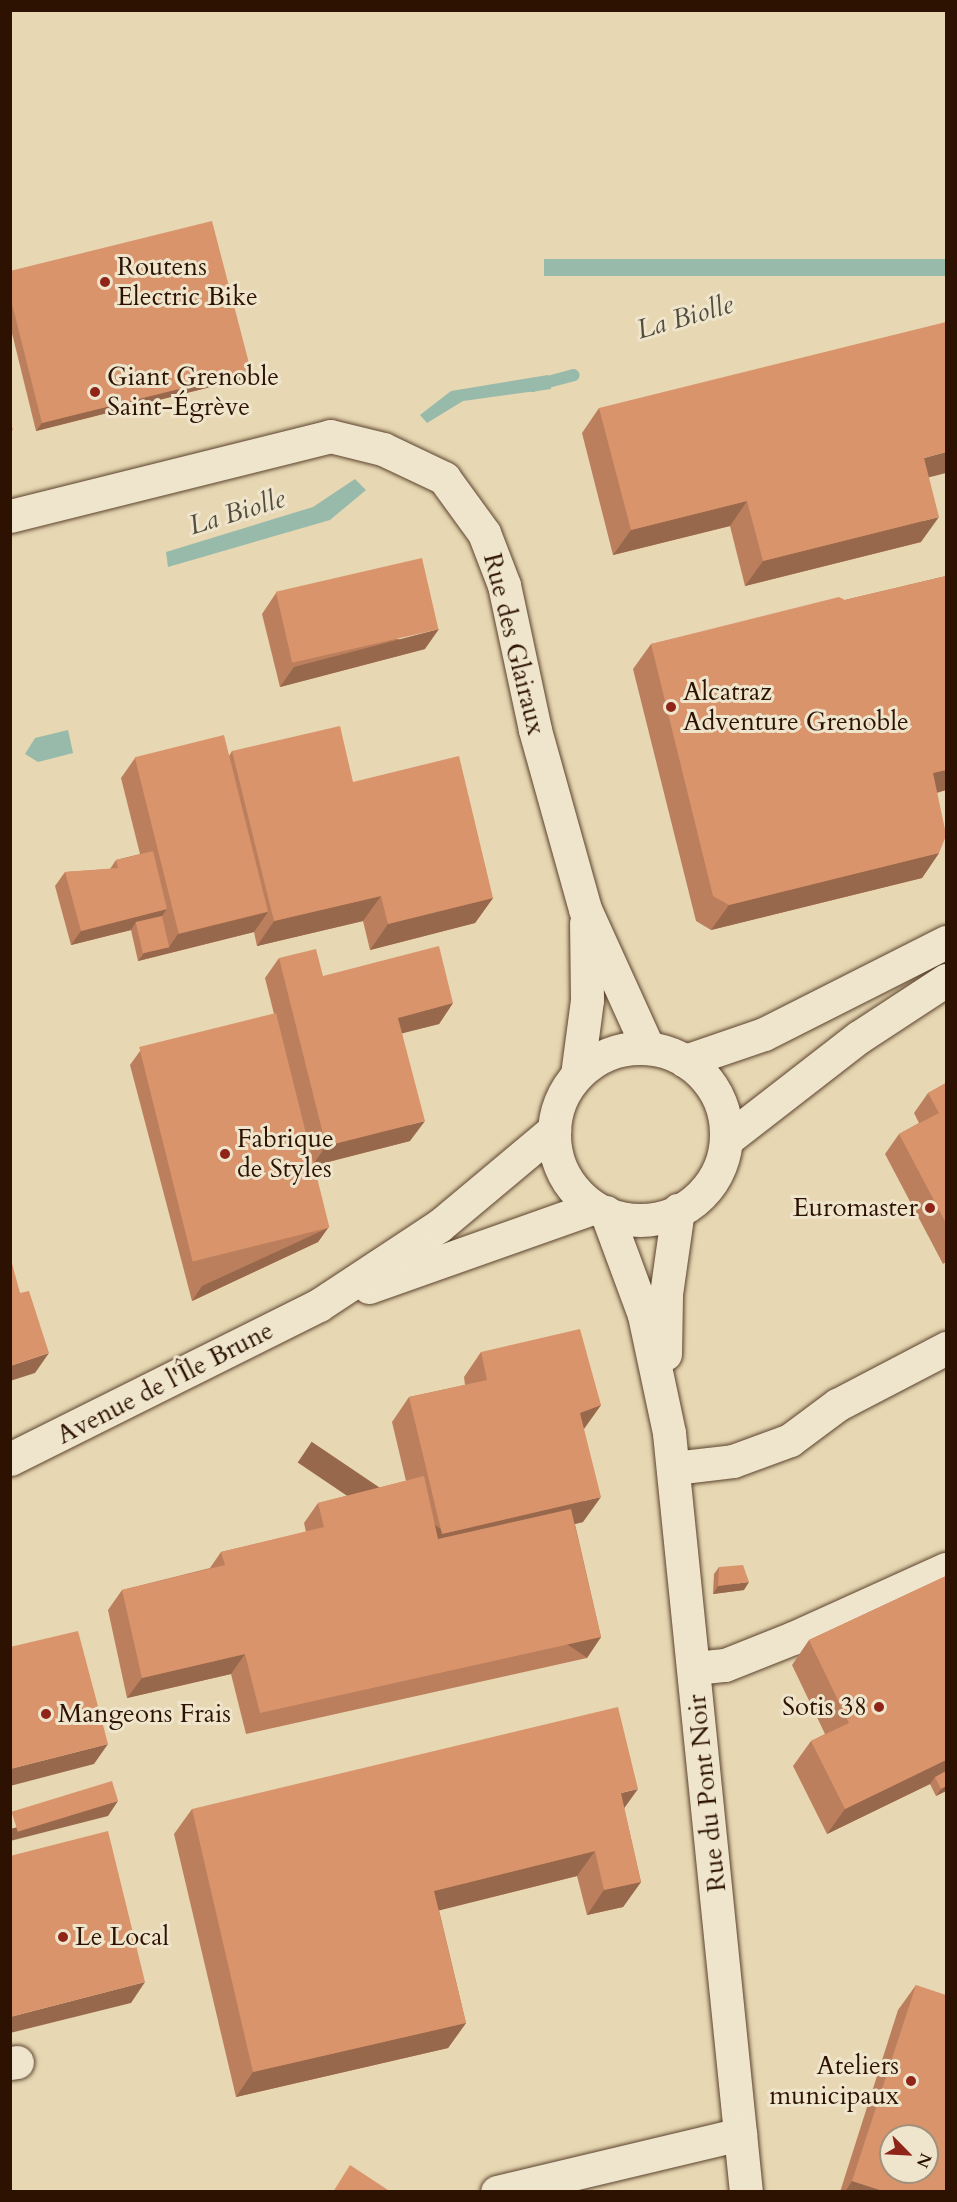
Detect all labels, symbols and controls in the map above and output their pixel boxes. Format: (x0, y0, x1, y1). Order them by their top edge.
place label: Routens Electric Bike (117, 251, 258, 312)
marker: Routens Electric Bike (98, 275, 112, 289)
water label: La Biolle (633, 288, 737, 346)
place label: Giant Grenoble Saint-Égrève (107, 361, 279, 422)
marker: Giant Grenoble Saint-Égrève (88, 385, 102, 399)
water label: La Biolle (185, 482, 289, 542)
street label: Rue des Glairaux (476, 550, 552, 738)
place label: Alcatraz Adventure Grenoble (683, 676, 909, 738)
marker: Alcatraz Adventure Grenoble (664, 700, 678, 714)
place label: Fabrique de Styles (237, 1123, 334, 1184)
marker: Fabrique de Styles (218, 1147, 232, 1161)
place label: Euromaster (793, 1192, 918, 1224)
marker: Euromaster (923, 1201, 937, 1215)
street label: Avenue de l'Île Brune (52, 1315, 278, 1451)
place label: Sotis 38 (782, 1691, 867, 1723)
street label: Rue du Pont Noir (681, 1693, 733, 1893)
place label: Mangeons Frais (58, 1698, 231, 1730)
marker: Sotis 38 (872, 1700, 886, 1714)
marker: Mangeons Frais (39, 1707, 53, 1721)
place label: Le Local (75, 1921, 169, 1953)
marker: Le Local (56, 1930, 70, 1944)
place label: Ateliers municipaux (769, 2050, 899, 2112)
marker: Ateliers municipaux (904, 2074, 918, 2088)
north arrow (879, 2124, 939, 2184)
text: N (911, 2150, 936, 2171)

